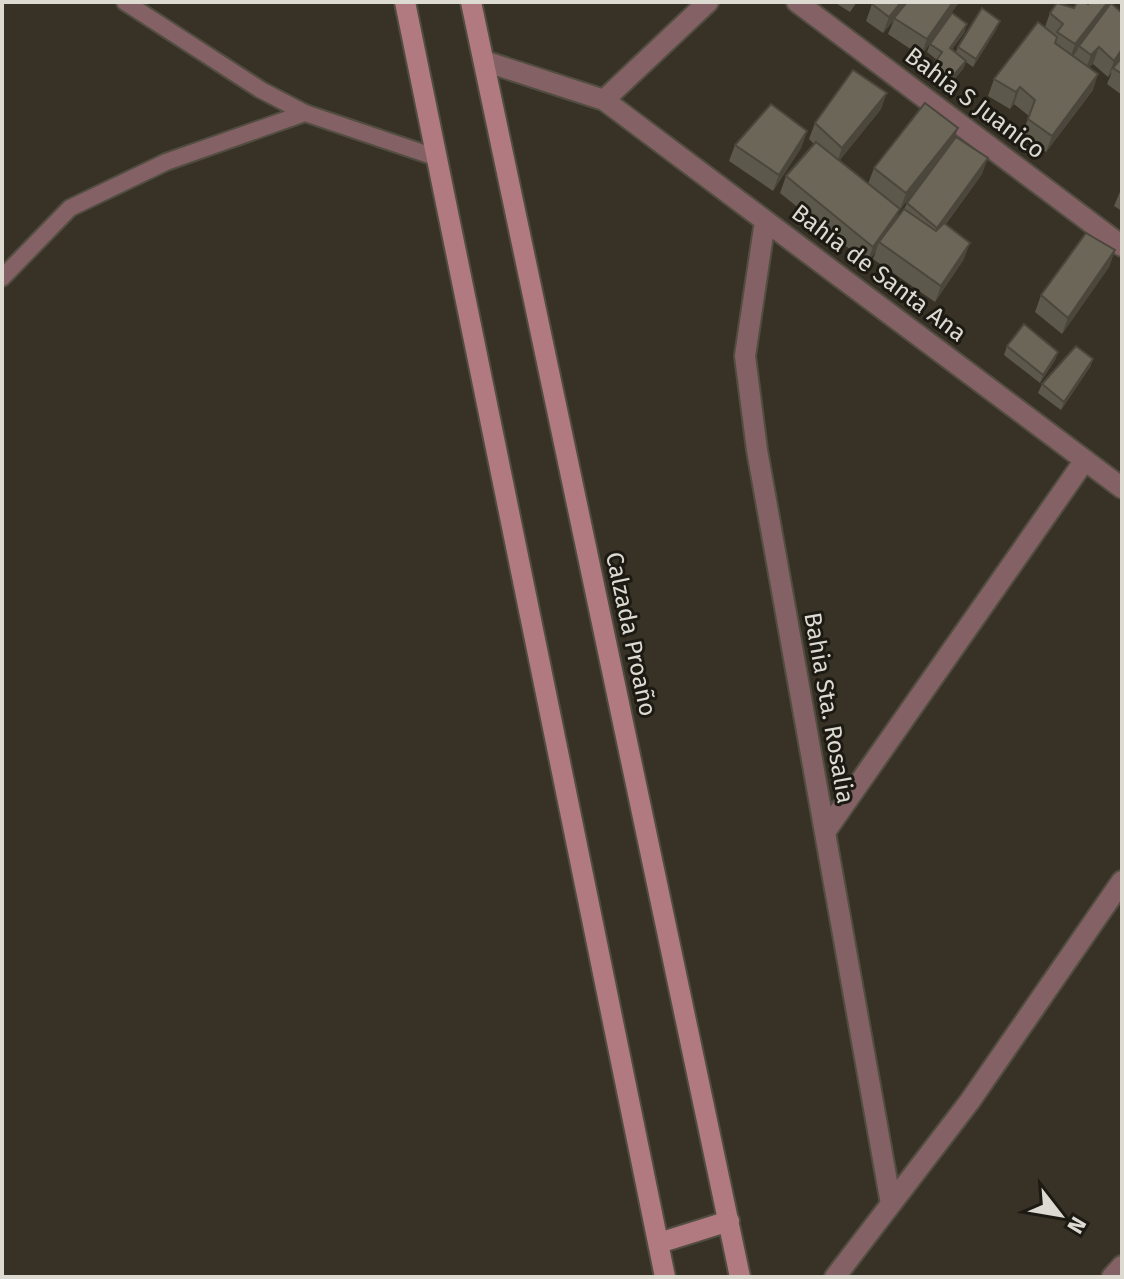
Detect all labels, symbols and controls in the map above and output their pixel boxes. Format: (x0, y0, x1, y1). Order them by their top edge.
street label: Bahia S Juanico (900, 41, 1050, 165)
street label: Bahia de Santa Ana (786, 198, 972, 348)
street label: Calzada Proaño (600, 549, 662, 719)
street label: Bahia Sta. Rosalia (798, 610, 860, 806)
north arrow (1020, 1175, 1100, 1255)
text: N (1061, 1212, 1092, 1238)

